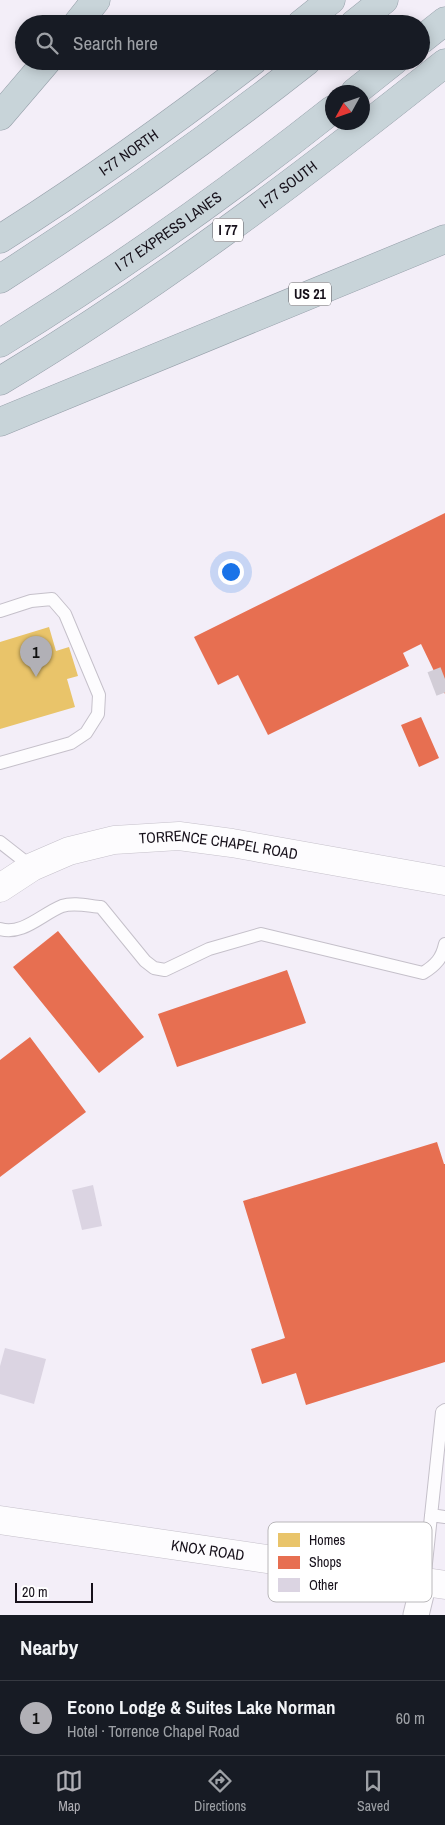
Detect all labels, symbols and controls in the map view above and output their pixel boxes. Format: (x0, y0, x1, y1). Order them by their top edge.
search box (15, 15, 430, 70)
icon: search (33, 29, 61, 57)
text: Search here (73, 30, 158, 56)
north arrow (325, 85, 370, 130)
street label: I-77 NORTH (95, 124, 162, 180)
street label: I-77 SOUTH (255, 156, 321, 213)
street label: I 77 EXPRESS LANES (111, 186, 226, 276)
road number: I 77 (213, 218, 243, 242)
road number: US 21 (289, 282, 331, 306)
your location (218, 559, 244, 585)
pin: 1 (20, 636, 52, 677)
street label: TORRENCE CHAPEL ROAD (138, 825, 300, 865)
legend (268, 1522, 432, 1602)
text: Homes (309, 1531, 346, 1549)
street label: KNOX ROAD (170, 1534, 246, 1566)
text: Shops (309, 1553, 342, 1571)
text: Other (309, 1576, 338, 1594)
scale bar (15, 1580, 92, 1603)
text: 20 m (22, 1583, 48, 1601)
text: Nearby (20, 1633, 78, 1662)
text: Econo Lodge & Suites Lake Norman (67, 1694, 335, 1720)
text: 1 (32, 1707, 40, 1729)
text: 60 m (396, 1707, 425, 1729)
text: Hotel · Torrence Chapel Road (67, 1720, 240, 1742)
tab: Map (55, 1767, 83, 1815)
tab: Directions (194, 1767, 246, 1815)
tab: Saved (357, 1767, 390, 1815)

